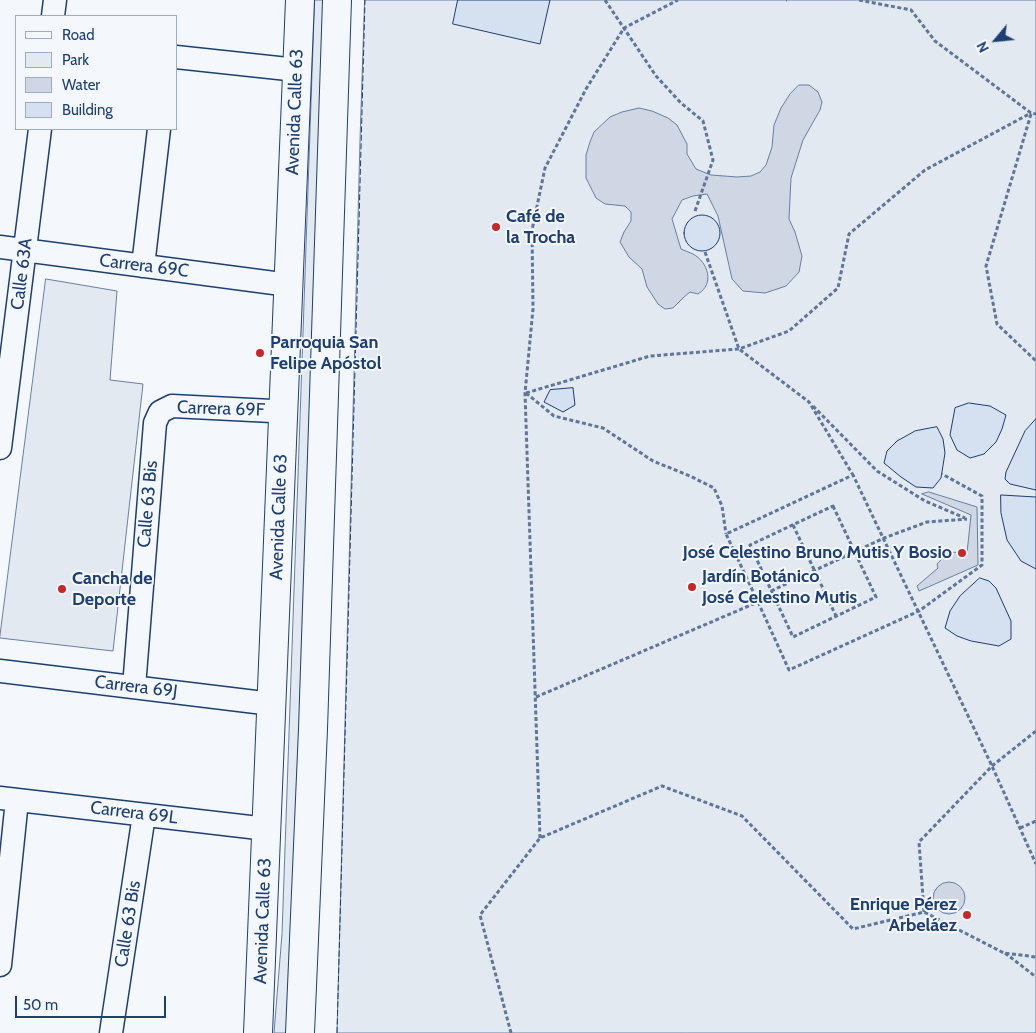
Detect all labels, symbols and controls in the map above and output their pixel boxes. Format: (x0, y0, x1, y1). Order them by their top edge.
legend (15, 15, 178, 130)
north arrow (971, 15, 1021, 65)
text: Road (62, 26, 95, 44)
text: N (972, 38, 993, 56)
street label: Avenida Calle 63 (282, 49, 308, 175)
text: Park (62, 51, 89, 69)
text: Water (62, 76, 100, 94)
text: Building (62, 101, 113, 119)
place label: Café de la Trocha (506, 206, 575, 248)
marker: Café de la Trocha (490, 221, 502, 233)
street label: Calle 63A (7, 237, 37, 311)
street label: Carrera 69C (98, 250, 190, 282)
place label: Parroquia San Felipe Apóstol (270, 332, 381, 374)
marker: Parroquia San Felipe Apóstol (254, 347, 266, 359)
street label: Carrera 69F (177, 397, 265, 421)
street label: Avenida Calle 63 (266, 454, 292, 580)
street label: Calle 63 Bis (133, 460, 163, 548)
place label: José Celestino Bruno Mutis Y Bosio (683, 542, 952, 564)
marker: José Celestino Bruno Mutis Y Bosio (956, 547, 968, 559)
place label: Jardín Botánico José Celestino Mutis (702, 566, 857, 608)
place label: Cancha de Deporte (72, 568, 153, 610)
marker: Jardín Botánico José Celestino Mutis (686, 581, 698, 593)
marker: Cancha de Deporte (56, 583, 68, 595)
street label: Carrera 69J (93, 671, 179, 703)
street label: Carrera 69L (89, 797, 179, 829)
street label: Avenida Calle 63 (250, 858, 276, 984)
street label: Calle 63 Bis (111, 879, 145, 969)
place label: Enrique Pérez Arbeláez (850, 894, 957, 936)
marker: Enrique Pérez Arbeláez (961, 909, 973, 921)
scale bar (18, 986, 169, 1018)
text: 50 m (23, 996, 58, 1014)

